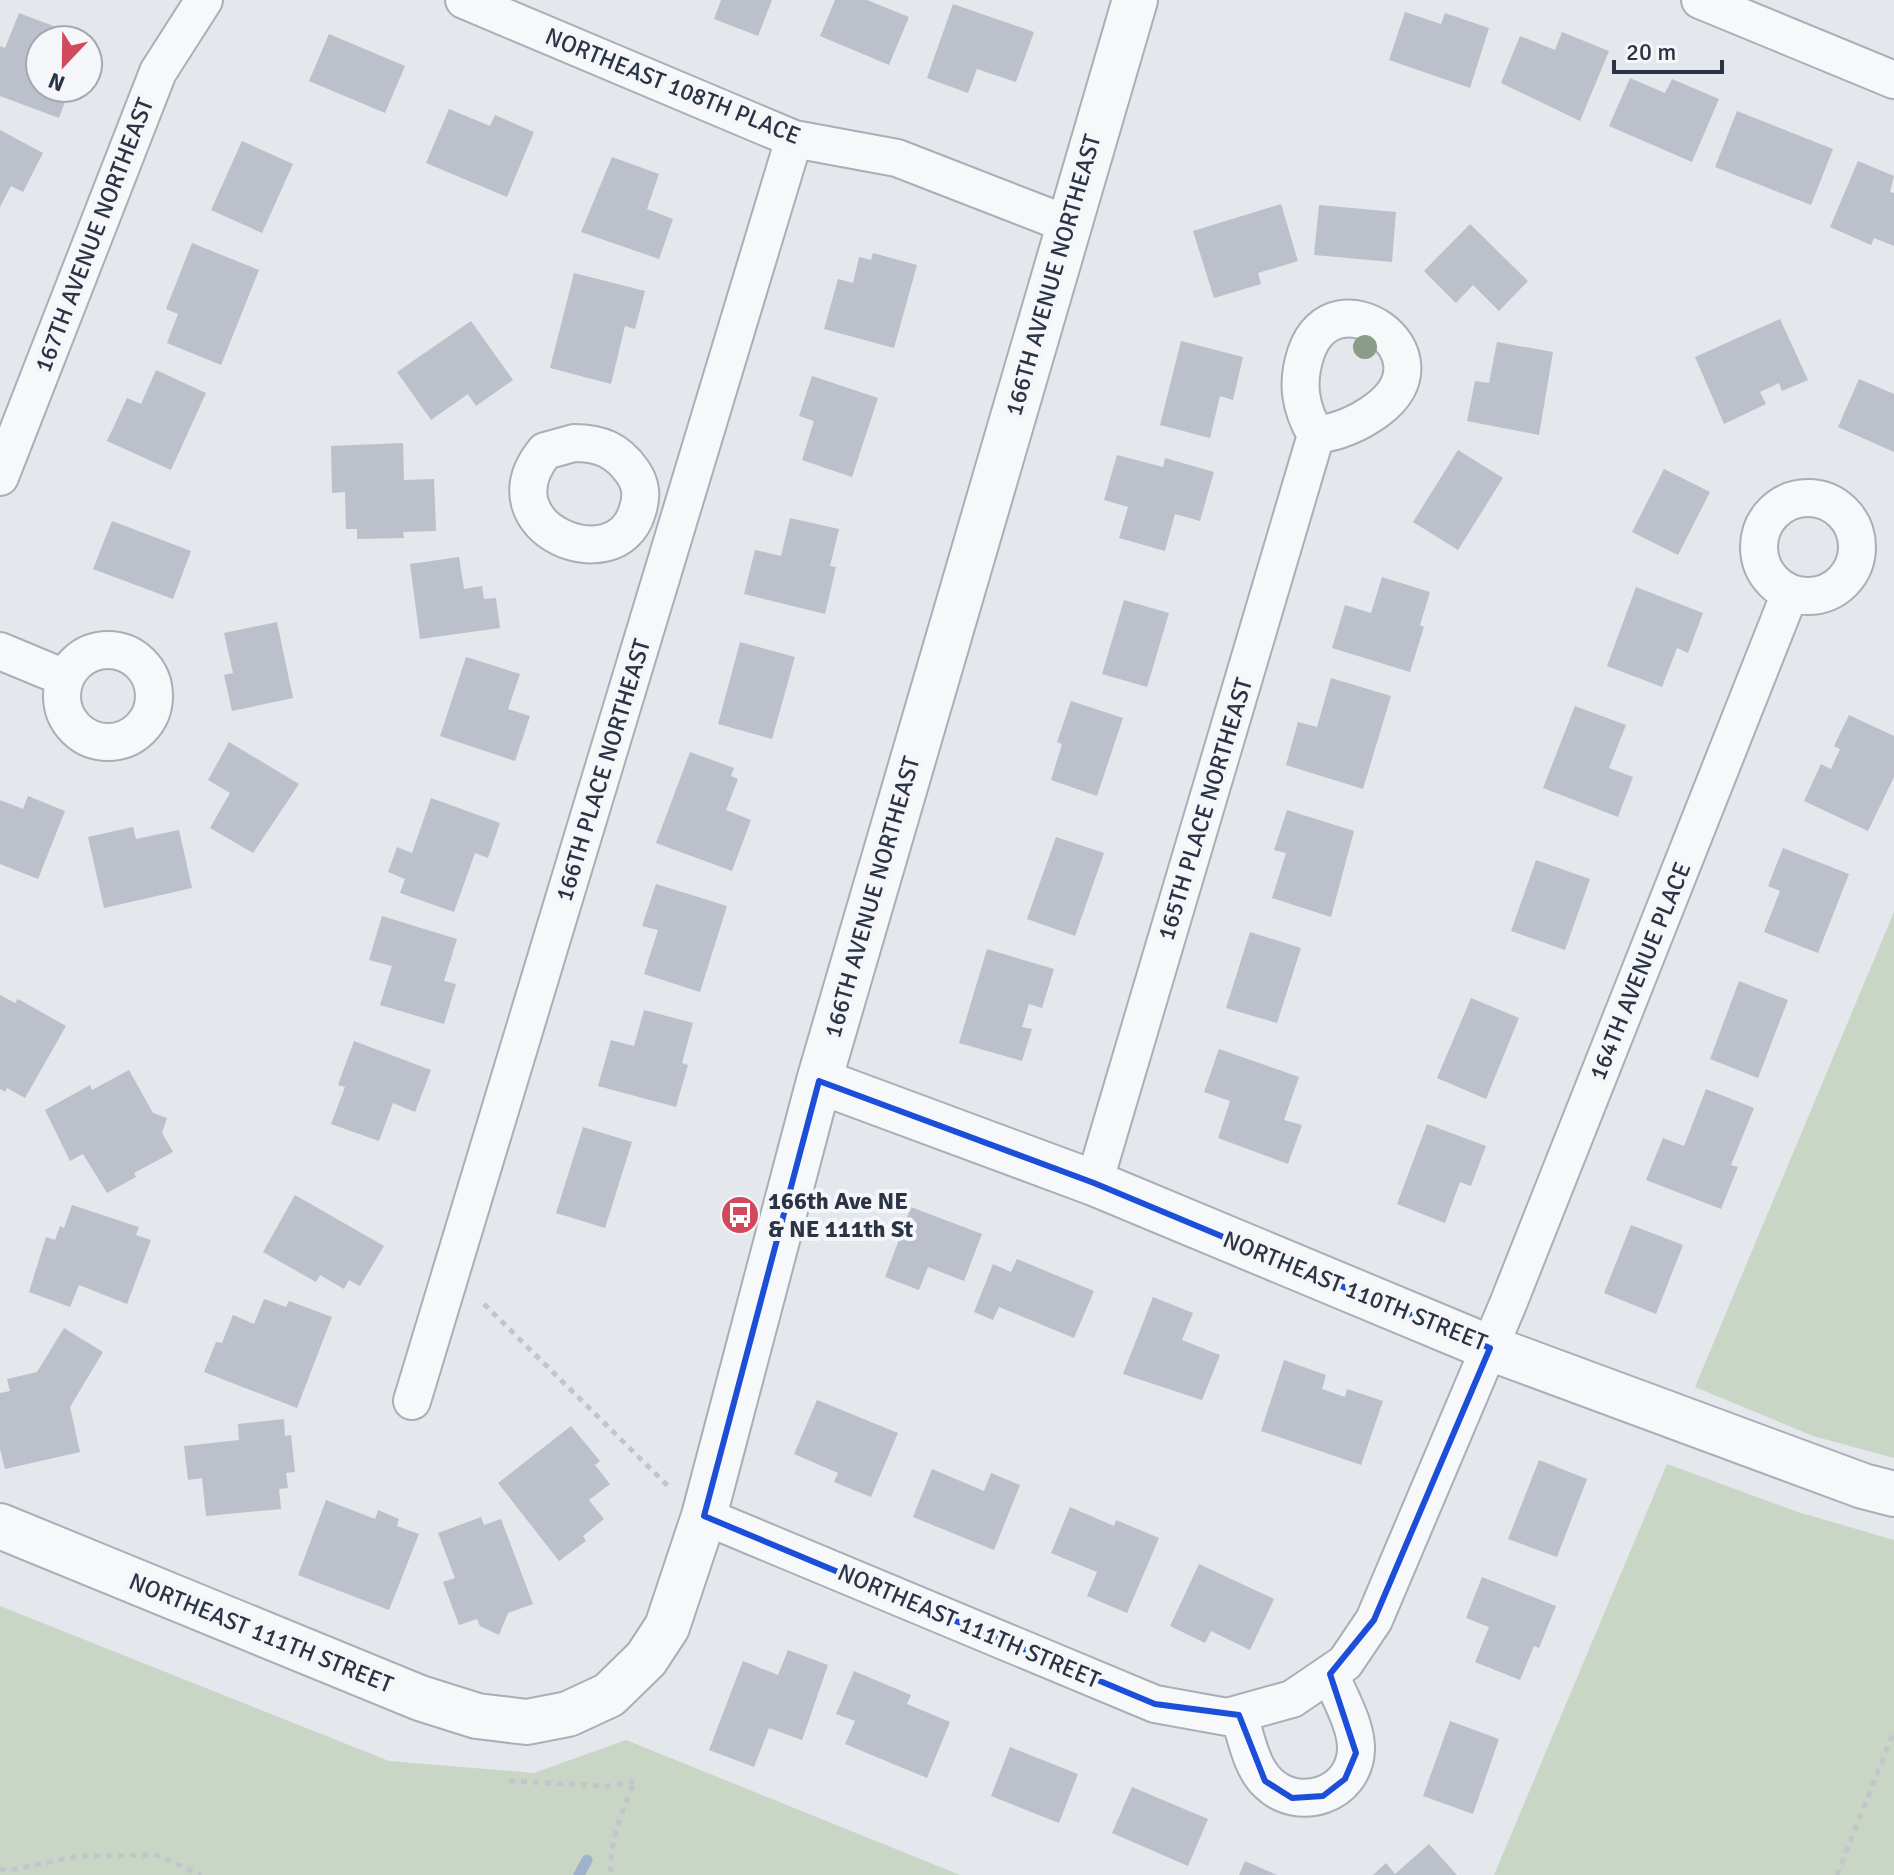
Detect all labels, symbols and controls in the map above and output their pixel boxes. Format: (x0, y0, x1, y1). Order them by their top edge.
street label: NORTHEAST 108TH PLACE (541, 21, 805, 151)
north arrow (24, 24, 104, 104)
scale bar (1614, 24, 1722, 74)
text: 20 m (1626, 37, 1676, 67)
text: N (45, 67, 69, 97)
street label: 167TH AVENUE NORTHEAST (28, 94, 160, 376)
street label: 166TH AVENUE NORTHEAST (998, 131, 1108, 419)
street label: 166TH PLACE NORTHEAST (549, 635, 657, 905)
street label: 165TH PLACE NORTHEAST (1151, 674, 1259, 944)
street label: 166TH AVENUE NORTHEAST (817, 753, 927, 1041)
street label: 164TH AVENUE PLACE (1583, 858, 1697, 1084)
place label: 166th Ave NE & NE 111th St (768, 1186, 913, 1244)
bus stop icon: 166th Ave NE & NE 111th St (719, 1194, 761, 1236)
street label: NORTHEAST 110TH STREET (1219, 1224, 1492, 1358)
street label: NORTHEAST 111TH STREET (833, 1557, 1105, 1695)
street label: NORTHEAST 111TH STREET (125, 1566, 398, 1700)

